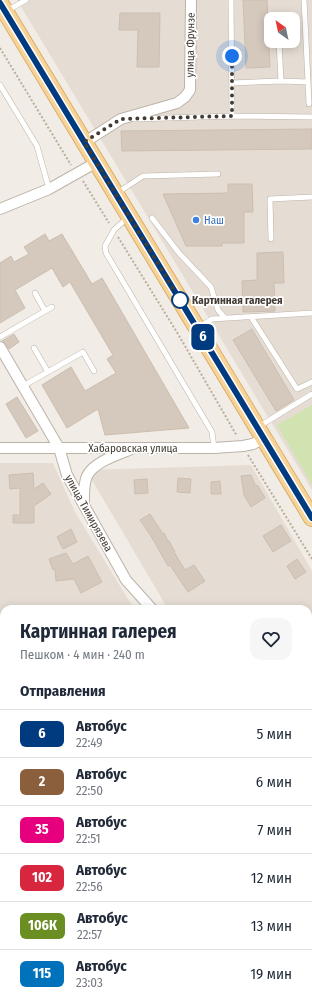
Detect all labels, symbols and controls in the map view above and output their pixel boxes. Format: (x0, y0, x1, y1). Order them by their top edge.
street label: улица Фрунзе (183, 12, 198, 78)
north arrow (264, 12, 300, 48)
map controls (264, 12, 300, 48)
your location (222, 46, 242, 66)
place label: Наш (204, 214, 224, 227)
marker: Наш (191, 215, 201, 225)
marker: Картинная галерея (171, 291, 189, 309)
place label: Картинная галерея (192, 294, 283, 307)
line badge: 6 (190, 324, 216, 350)
text: 6 (199, 328, 207, 345)
street label: Хабаровская улица (88, 442, 178, 455)
street label: улица Тимирязева (62, 473, 115, 554)
button: heart (250, 618, 292, 660)
text: Картинная галерея (20, 620, 177, 643)
text: Пешком · 4 мин · 240 m (20, 647, 145, 662)
text: Отправления (20, 682, 106, 700)
text: Автобус (76, 717, 127, 735)
text: 6 (38, 725, 46, 742)
text: 5 мин (256, 725, 292, 743)
text: 22:49 (76, 735, 103, 750)
text: Автобус (76, 765, 127, 783)
text: 2 (39, 773, 45, 790)
text: 6 мин (256, 773, 292, 791)
text: 22:50 (76, 783, 103, 798)
text: Автобус (76, 813, 127, 831)
text: 35 (35, 821, 49, 838)
text: 7 мин (257, 821, 292, 839)
text: 22:51 (76, 831, 101, 846)
text: Автобус (76, 861, 127, 879)
text: 102 (32, 869, 52, 886)
text: 12 мин (251, 869, 292, 887)
text: 22:56 (76, 879, 103, 894)
text: Автобус (77, 909, 128, 927)
text: 106К (28, 917, 57, 934)
text: 13 мин (251, 917, 292, 935)
text: 22:57 (77, 927, 102, 942)
text: Автобус (76, 957, 127, 975)
text: 115 (33, 965, 51, 982)
text: 19 мин (250, 965, 292, 983)
text: 23:03 (76, 975, 103, 990)

